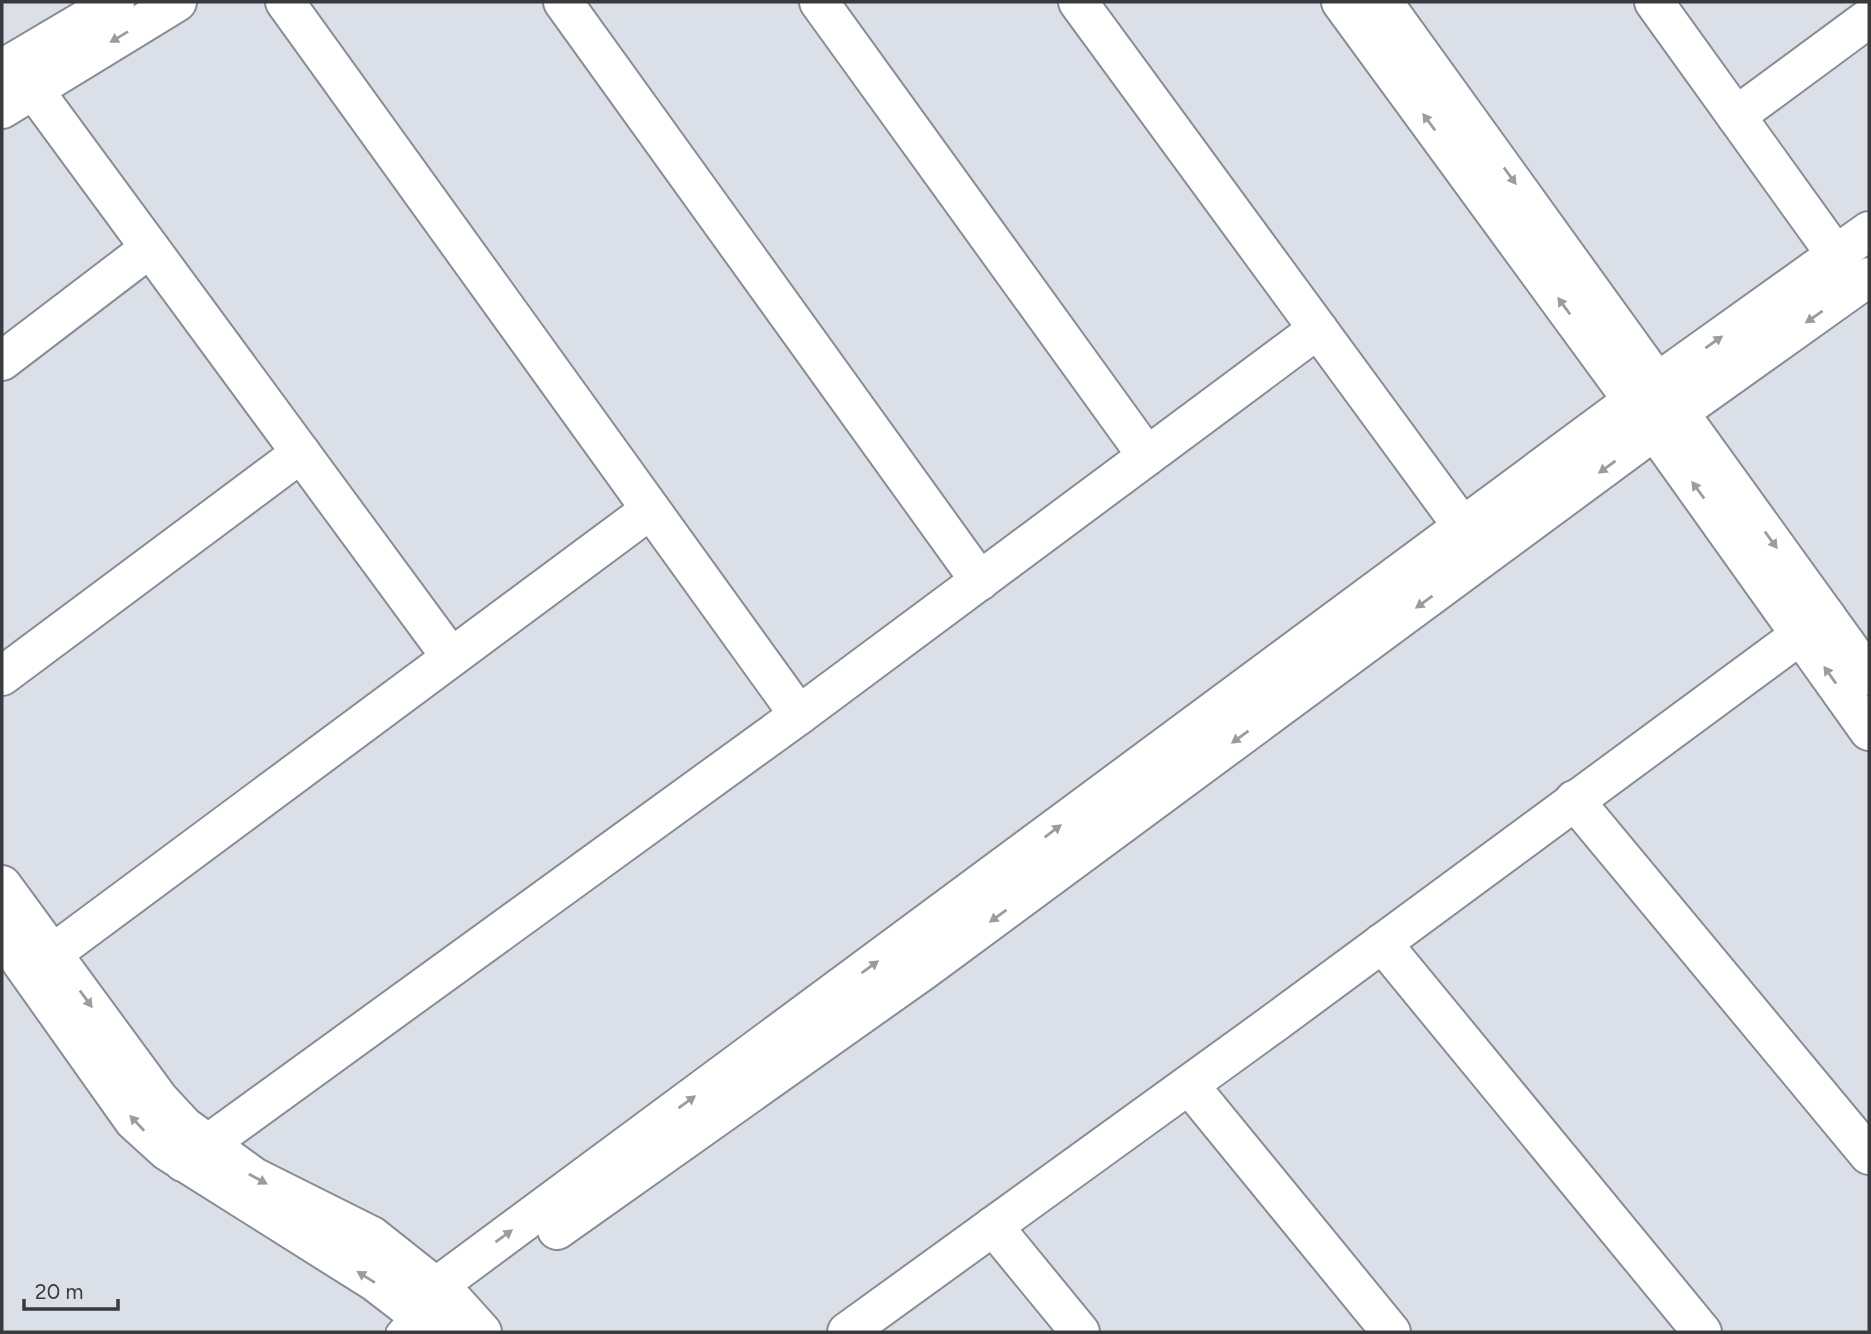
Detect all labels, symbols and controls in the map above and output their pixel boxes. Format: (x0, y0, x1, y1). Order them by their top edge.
one-way arrow (109, 31, 128, 44)
one-way arrow (1423, 113, 1437, 131)
one-way arrow (1503, 167, 1517, 185)
one-way arrow (1557, 297, 1571, 315)
one-way arrow (1805, 310, 1823, 324)
one-way arrow (1705, 335, 1723, 349)
one-way arrow (1598, 460, 1616, 474)
one-way arrow (1691, 481, 1705, 499)
one-way arrow (1764, 531, 1778, 549)
one-way arrow (1415, 595, 1433, 609)
one-way arrow (1823, 666, 1837, 684)
one-way arrow (1231, 730, 1250, 744)
one-way arrow (1044, 824, 1062, 838)
one-way arrow (989, 908, 1007, 922)
one-way arrow (861, 959, 879, 974)
one-way arrow (78, 990, 92, 1008)
one-way arrow (678, 1095, 696, 1109)
one-way arrow (130, 1115, 146, 1132)
one-way arrow (249, 1173, 268, 1185)
one-way arrow (495, 1230, 513, 1244)
scale bar (24, 1268, 119, 1312)
one-way arrow (356, 1270, 376, 1283)
text: 20 m (35, 1279, 83, 1304)

